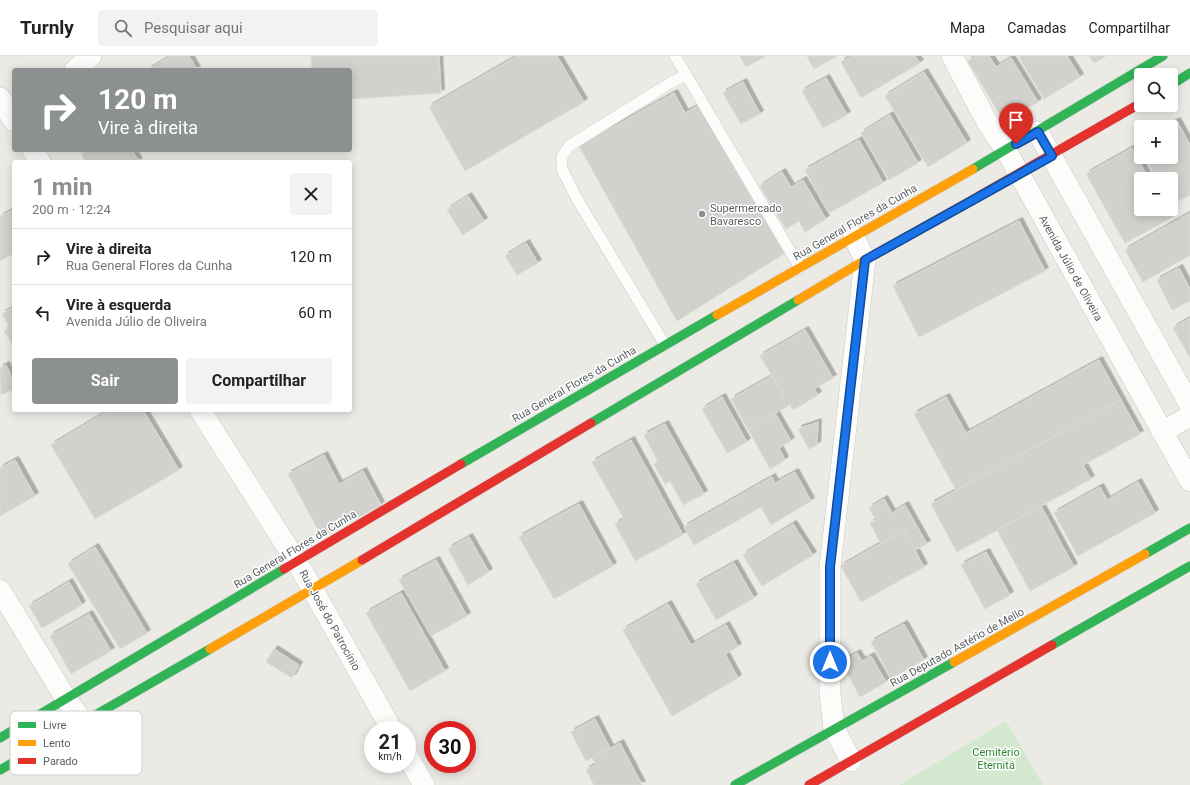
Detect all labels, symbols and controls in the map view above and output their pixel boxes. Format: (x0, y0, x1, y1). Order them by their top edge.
search box (98, 10, 378, 46)
text: Turnly (20, 16, 74, 39)
icon: search (112, 17, 134, 39)
text: Pesquisar aqui (144, 19, 243, 37)
text: Mapa (950, 20, 985, 36)
text: Camadas (1007, 20, 1067, 36)
text: Compartilhar (1089, 20, 1170, 36)
map controls (1134, 68, 1178, 216)
button: search (1134, 68, 1178, 112)
text: 120 m (98, 83, 177, 116)
icon: right (32, 84, 84, 136)
pin (999, 103, 1033, 144)
icon: arrive (1005, 109, 1027, 131)
text: Vire à direita (98, 117, 198, 138)
button: + (1134, 120, 1178, 164)
button: − (1134, 172, 1178, 216)
text: 1 min (32, 173, 92, 201)
button: close (290, 173, 332, 215)
street label: Rua General Flores da Cunha (791, 182, 919, 263)
text: 200 m · 12:24 (32, 202, 111, 217)
place label: Supermercado Bavaresco (710, 202, 782, 228)
marker: Supermercado Bavaresco (697, 209, 707, 219)
street label: Avenida Júlio de Oliveira (1036, 213, 1105, 323)
text: Vire à direita (66, 240, 152, 258)
icon: right (32, 246, 54, 268)
text: 120 m (290, 248, 332, 266)
text: Rua General Flores da Cunha (66, 258, 232, 273)
text: Vire à esquerda (66, 296, 171, 314)
icon: left (32, 302, 54, 324)
text: 60 m (298, 304, 332, 322)
text: Avenida Júlio de Oliveira (66, 314, 207, 329)
street label: Rua General Flores da Cunha (510, 344, 638, 425)
button: Sair (32, 358, 178, 404)
button: Compartilhar (186, 358, 332, 404)
street label: Rua General Flores da Cunha (232, 508, 359, 591)
street label: Rua José do Patrocínio (296, 568, 363, 673)
street label: Rua Deputado Astério de Mello (888, 605, 1026, 690)
position arrow (809, 641, 851, 683)
legend (10, 711, 142, 775)
text: Livre (43, 719, 67, 732)
speed limit sign: 30 (424, 721, 476, 773)
text: 21 (379, 730, 401, 754)
text: Lento (43, 737, 71, 750)
park label: Cemitério Eternitá (972, 746, 1020, 772)
text: km/h (378, 751, 402, 762)
text: Parado (43, 755, 78, 768)

